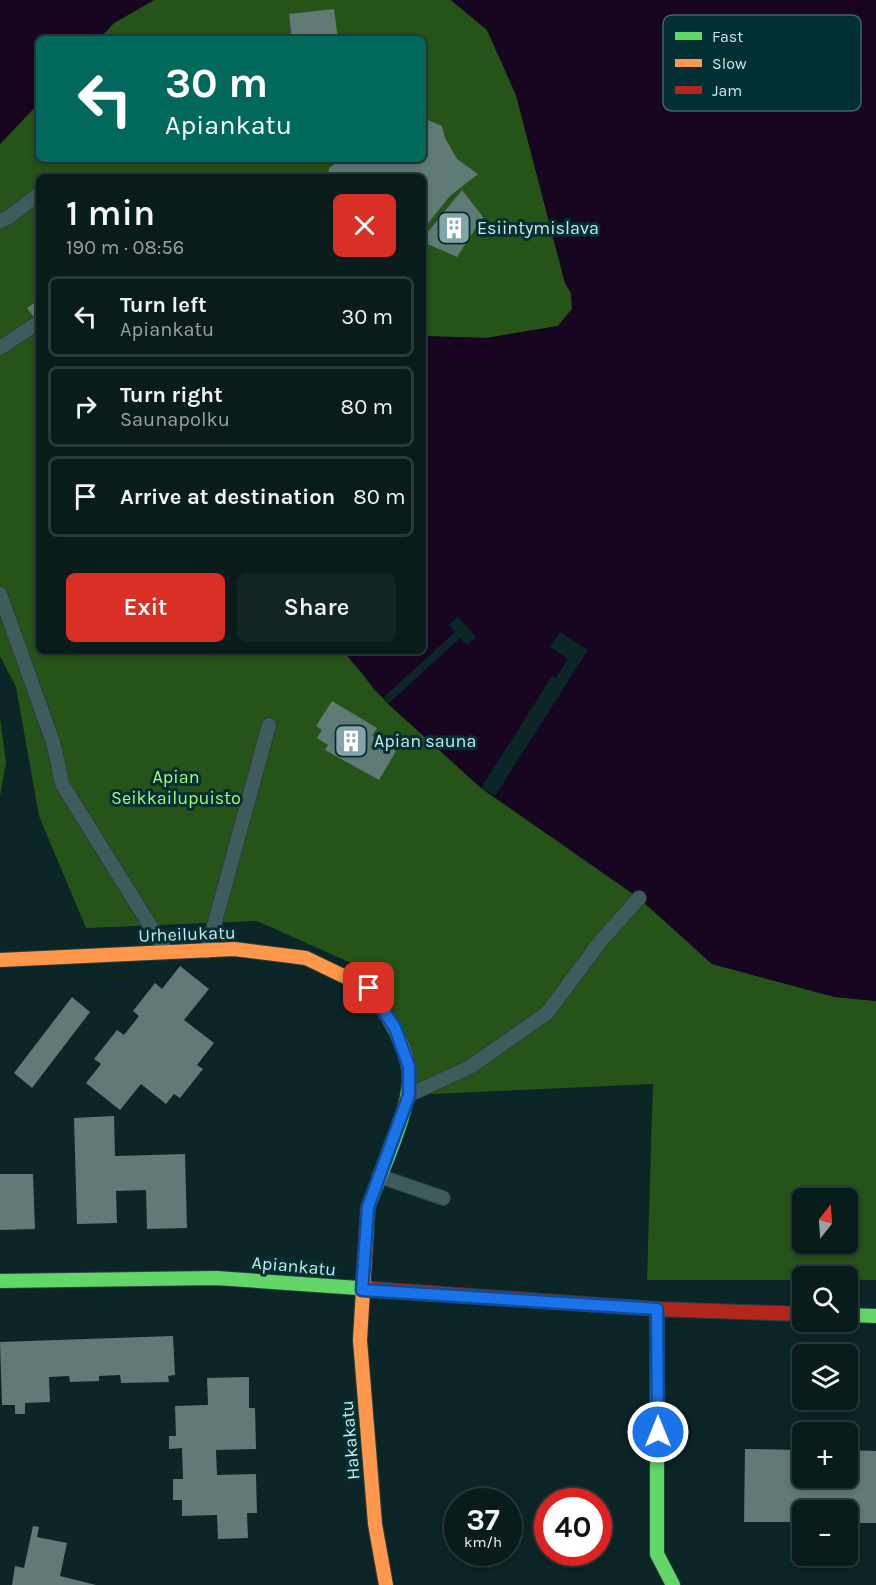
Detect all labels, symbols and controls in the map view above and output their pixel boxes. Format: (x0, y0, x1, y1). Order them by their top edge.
legend (663, 15, 861, 111)
text: Fast (712, 27, 743, 46)
text: Slow (712, 54, 747, 73)
text: 30 m (165, 58, 268, 108)
icon: left (66, 60, 144, 138)
text: Jam (712, 81, 742, 100)
text: Apiankatu (165, 109, 292, 141)
text: 1 min (66, 192, 155, 234)
button: close (333, 194, 396, 257)
building icon: Esiintymislava (436, 210, 472, 246)
place label: Esiintymislava (477, 217, 599, 239)
text: 190 m · 08:56 (66, 236, 184, 259)
text: Turn left (120, 292, 207, 318)
icon: left (69, 300, 102, 333)
text: 30 m (341, 304, 393, 330)
text: Apiankatu (120, 318, 214, 341)
text: Turn right (120, 382, 223, 408)
icon: right (69, 390, 102, 423)
text: 80 m (341, 394, 393, 420)
text: Saunapolku (120, 408, 230, 431)
icon: arrive (69, 480, 102, 513)
text: Arrive at destination (120, 484, 335, 510)
text: 80 m (353, 484, 406, 510)
button: Exit (66, 573, 225, 642)
button: Share (237, 573, 396, 642)
building icon: Apian sauna (333, 723, 369, 759)
place label: Apian sauna (374, 730, 476, 752)
park label: Apian Seikkailupuisto (111, 766, 241, 809)
street label: Urheilukatu (138, 921, 236, 947)
pin (343, 962, 394, 1013)
icon: arrive (352, 971, 385, 1004)
north arrow (792, 1188, 858, 1254)
map controls (792, 1188, 858, 1566)
street label: Apiankatu (251, 1251, 337, 1281)
button: search (792, 1266, 858, 1332)
button: layers (792, 1344, 858, 1410)
street label: Hakakatu (336, 1399, 364, 1481)
position arrow (626, 1400, 690, 1464)
button: + (792, 1422, 858, 1488)
speed limit sign: 40 (534, 1488, 612, 1566)
button: − (792, 1500, 858, 1566)
text: 37 (466, 1502, 500, 1538)
text: km/h (464, 1533, 502, 1551)

